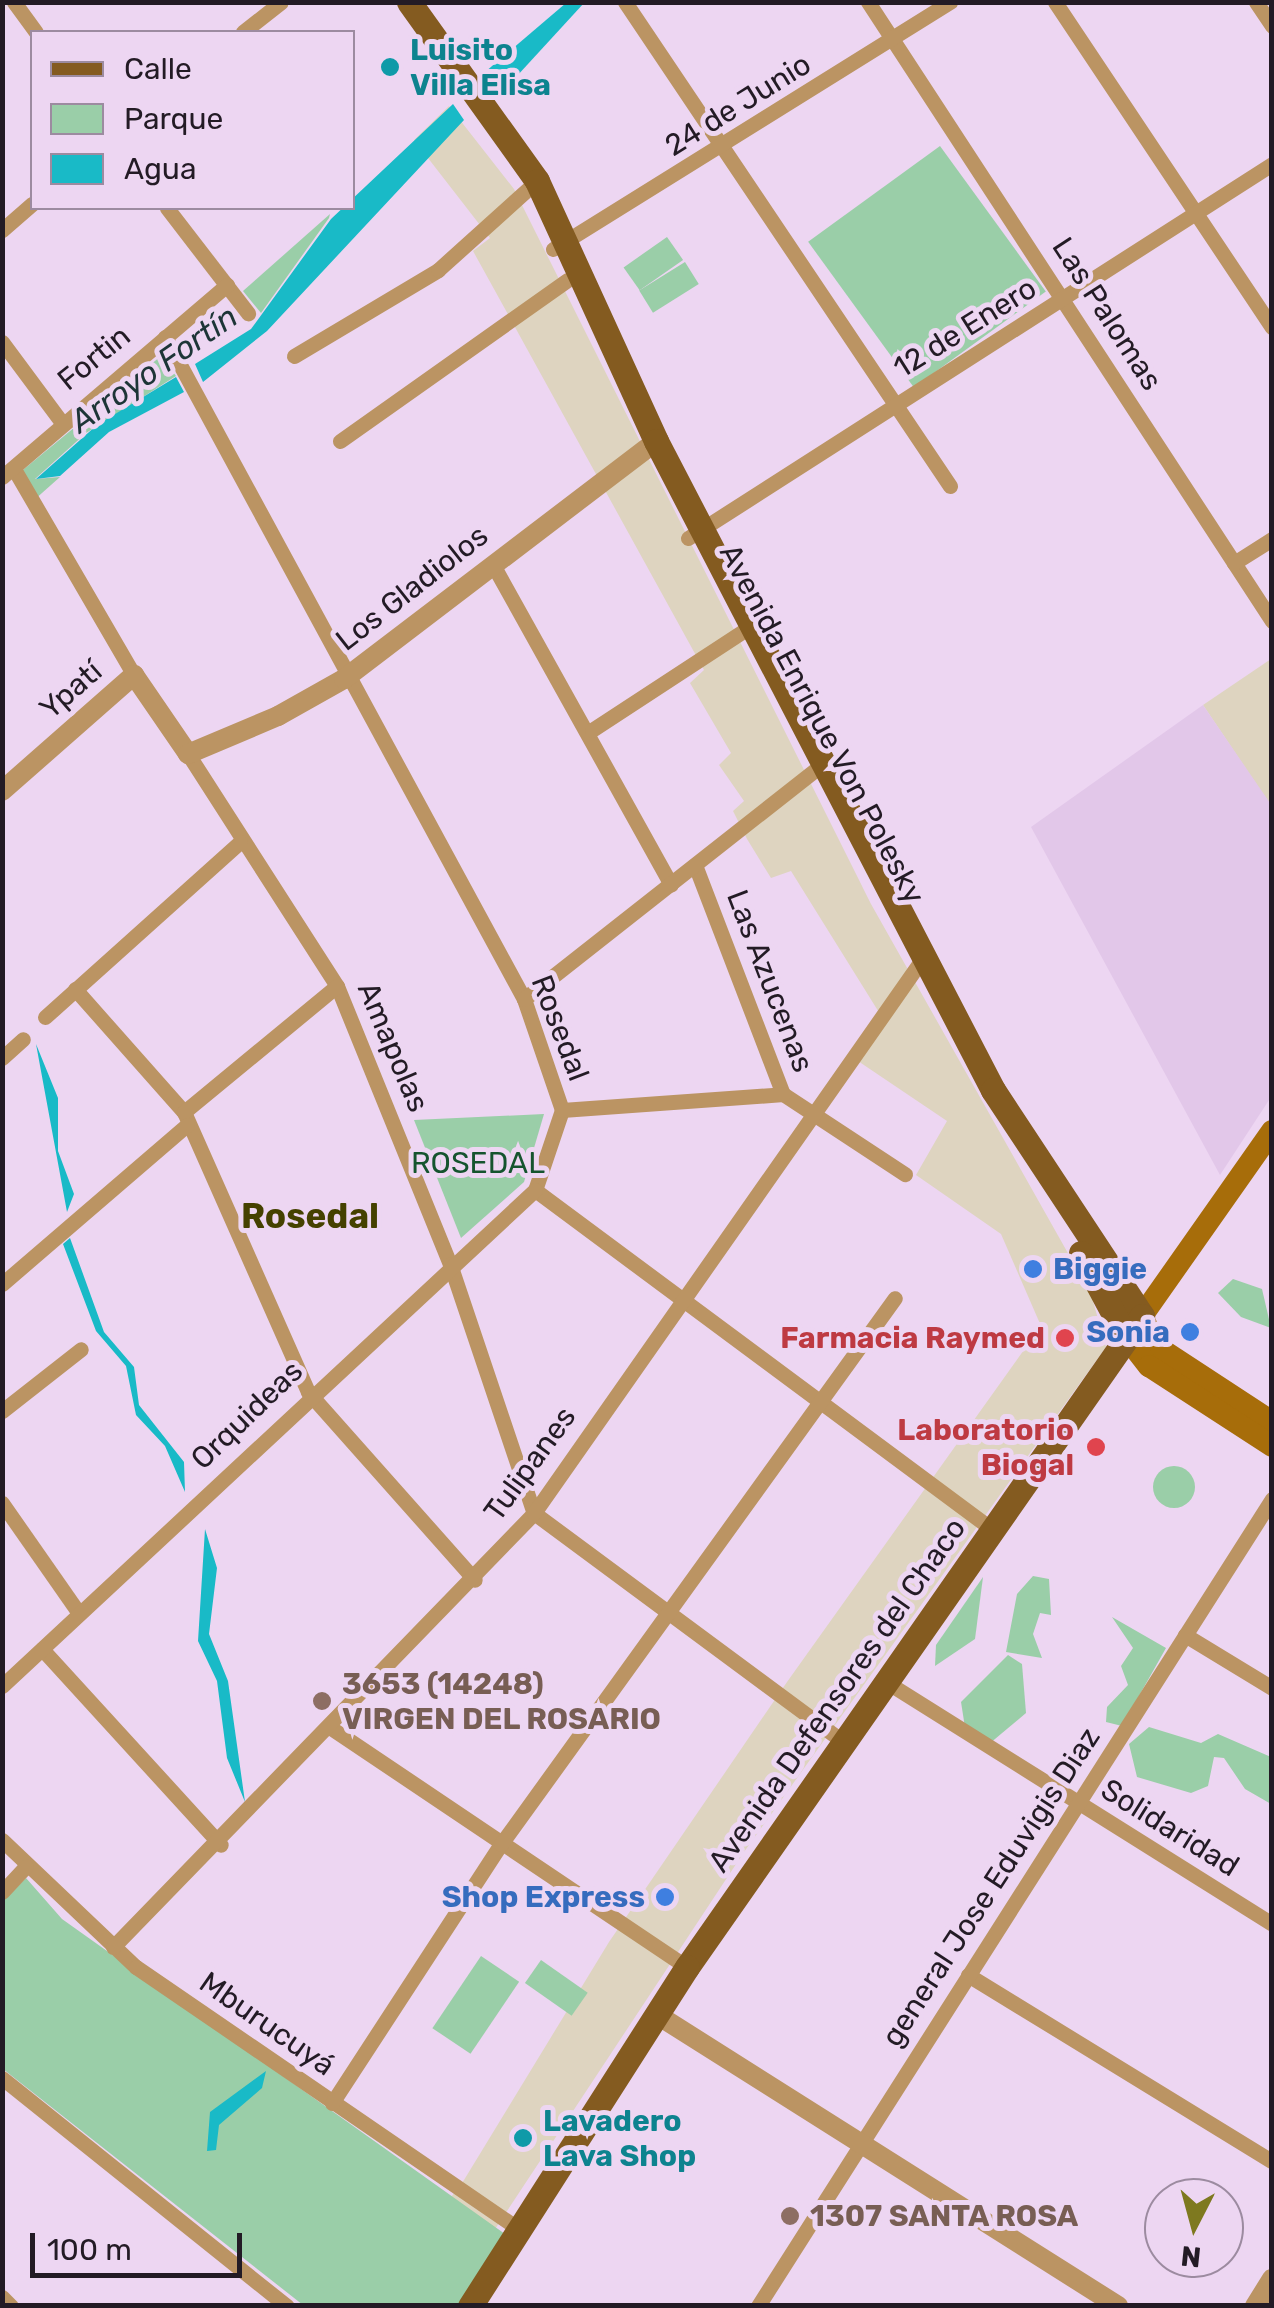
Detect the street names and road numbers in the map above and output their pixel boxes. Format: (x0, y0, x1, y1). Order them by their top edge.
street label: 24 de Junio (659, 46, 817, 164)
street label: Las Palomas (1044, 231, 1170, 397)
street label: 12 de Enero (887, 270, 1043, 386)
street label: Fortin (50, 318, 138, 398)
street label: Los Gladiolos (329, 518, 495, 658)
street label: Avenida Enrique Von Polesky (712, 538, 932, 910)
street label: Ypatí (33, 653, 109, 727)
street label: Las Azucenas (719, 884, 821, 1078)
street label: Rosedal (523, 970, 597, 1086)
street label: Amapolas (350, 977, 436, 1117)
street label: Orquideas (184, 1353, 310, 1477)
street label: Tulipanes (477, 1400, 583, 1528)
street label: Avenida Defensores del Chaco (701, 1511, 973, 1879)
street label: general Jose Eduvigis Diaz (874, 1721, 1108, 2053)
street label: Solidaridad (1094, 1771, 1246, 1885)
street label: Mburucuyá (193, 1964, 341, 2084)

